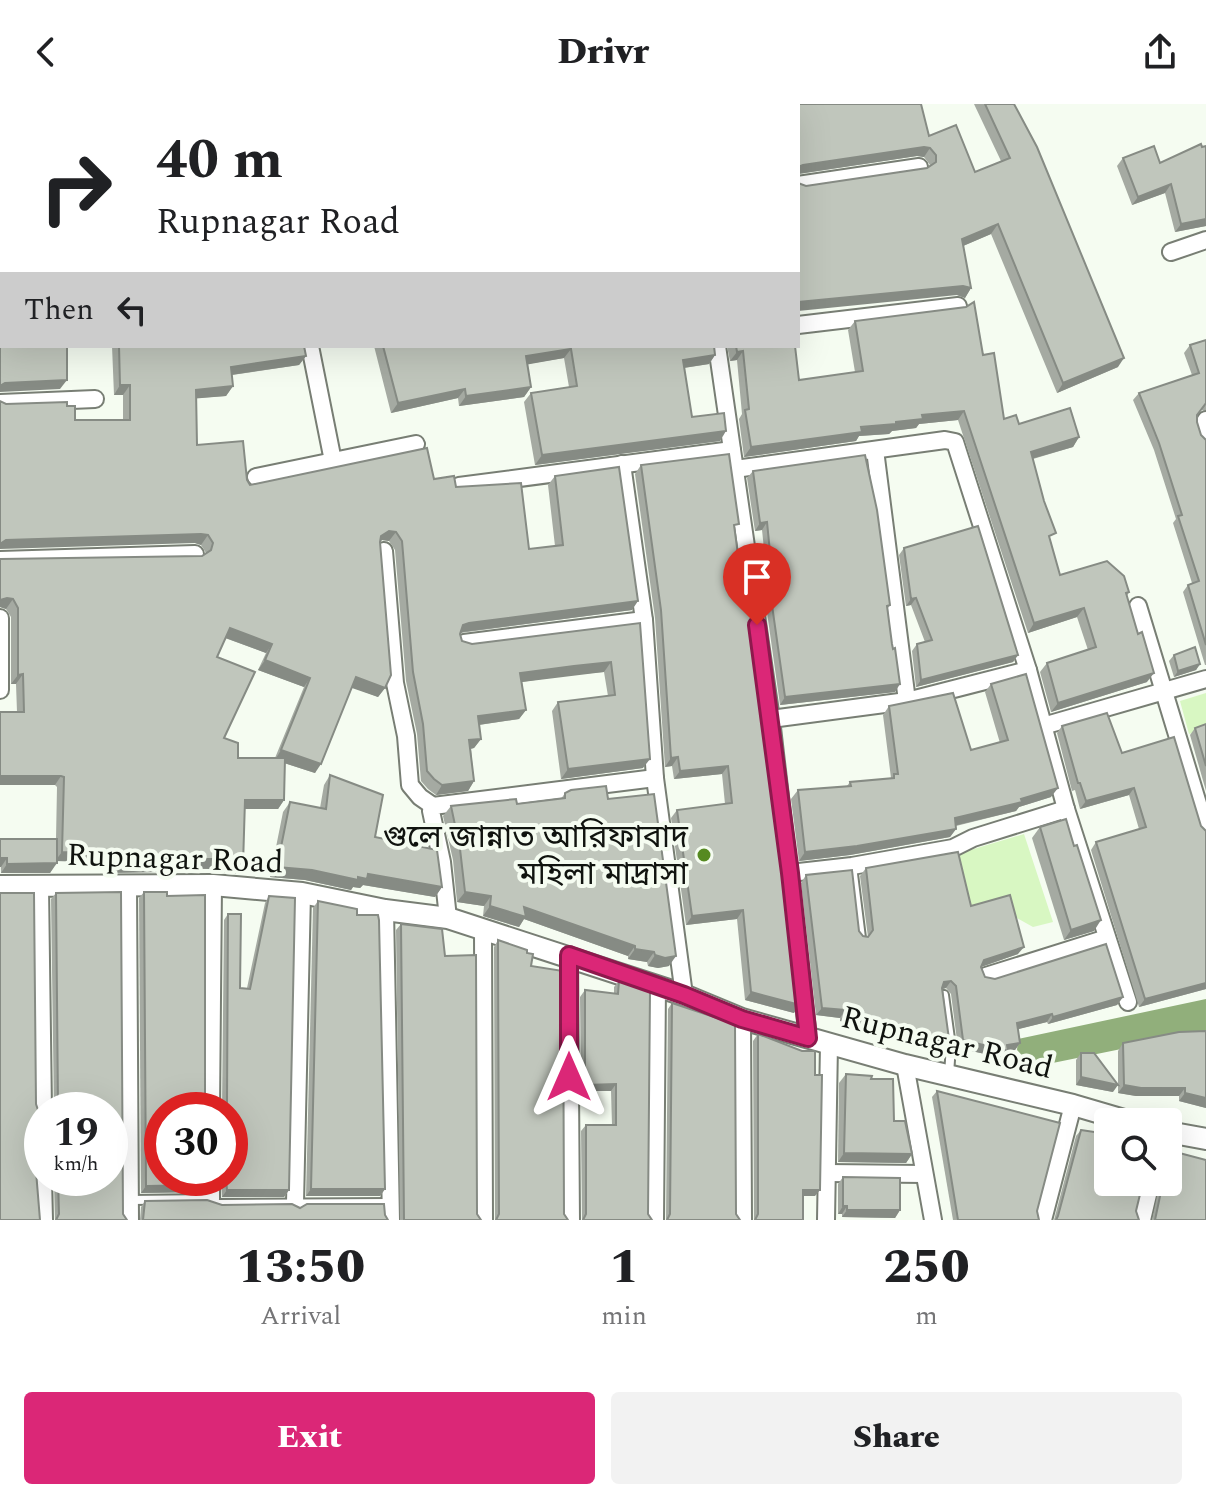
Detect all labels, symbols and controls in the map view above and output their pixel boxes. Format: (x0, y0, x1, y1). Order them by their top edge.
text: Drivr (557, 25, 649, 80)
icon: back (24, 30, 68, 74)
icon: share (1138, 30, 1182, 74)
text: 40 m (156, 118, 283, 203)
icon: right (24, 136, 128, 240)
text: Rupnagar Road (156, 195, 400, 250)
text: Then (24, 287, 94, 333)
icon: left (110, 288, 154, 332)
pin (723, 543, 791, 625)
icon: arrive (735, 555, 779, 599)
place label: গুলে জান্নাত আরিফাবাদ মহিলা মাদ্রাসা (383, 813, 689, 899)
street label: Rupnagar Road (66, 831, 284, 887)
marker: গুলে জান্নাত আরিফাবাদ মহিলা মাদ্রাসা (695, 846, 713, 864)
street label: Rupnagar Road (836, 993, 1058, 1093)
position arrow (527, 1035, 611, 1119)
speed limit sign: 30 (144, 1092, 248, 1196)
text: 19 (54, 1103, 98, 1164)
map controls (1094, 1108, 1182, 1196)
button: search (1094, 1108, 1182, 1196)
text: km/h (54, 1149, 99, 1179)
text: 13:50 (236, 1231, 365, 1304)
text: 1 (610, 1231, 639, 1304)
text: 250 (883, 1231, 970, 1304)
text: Arrival (260, 1296, 341, 1336)
text: min (601, 1296, 647, 1336)
text: m (915, 1296, 938, 1336)
button: Exit (24, 1392, 595, 1484)
button: Share (611, 1392, 1182, 1484)

